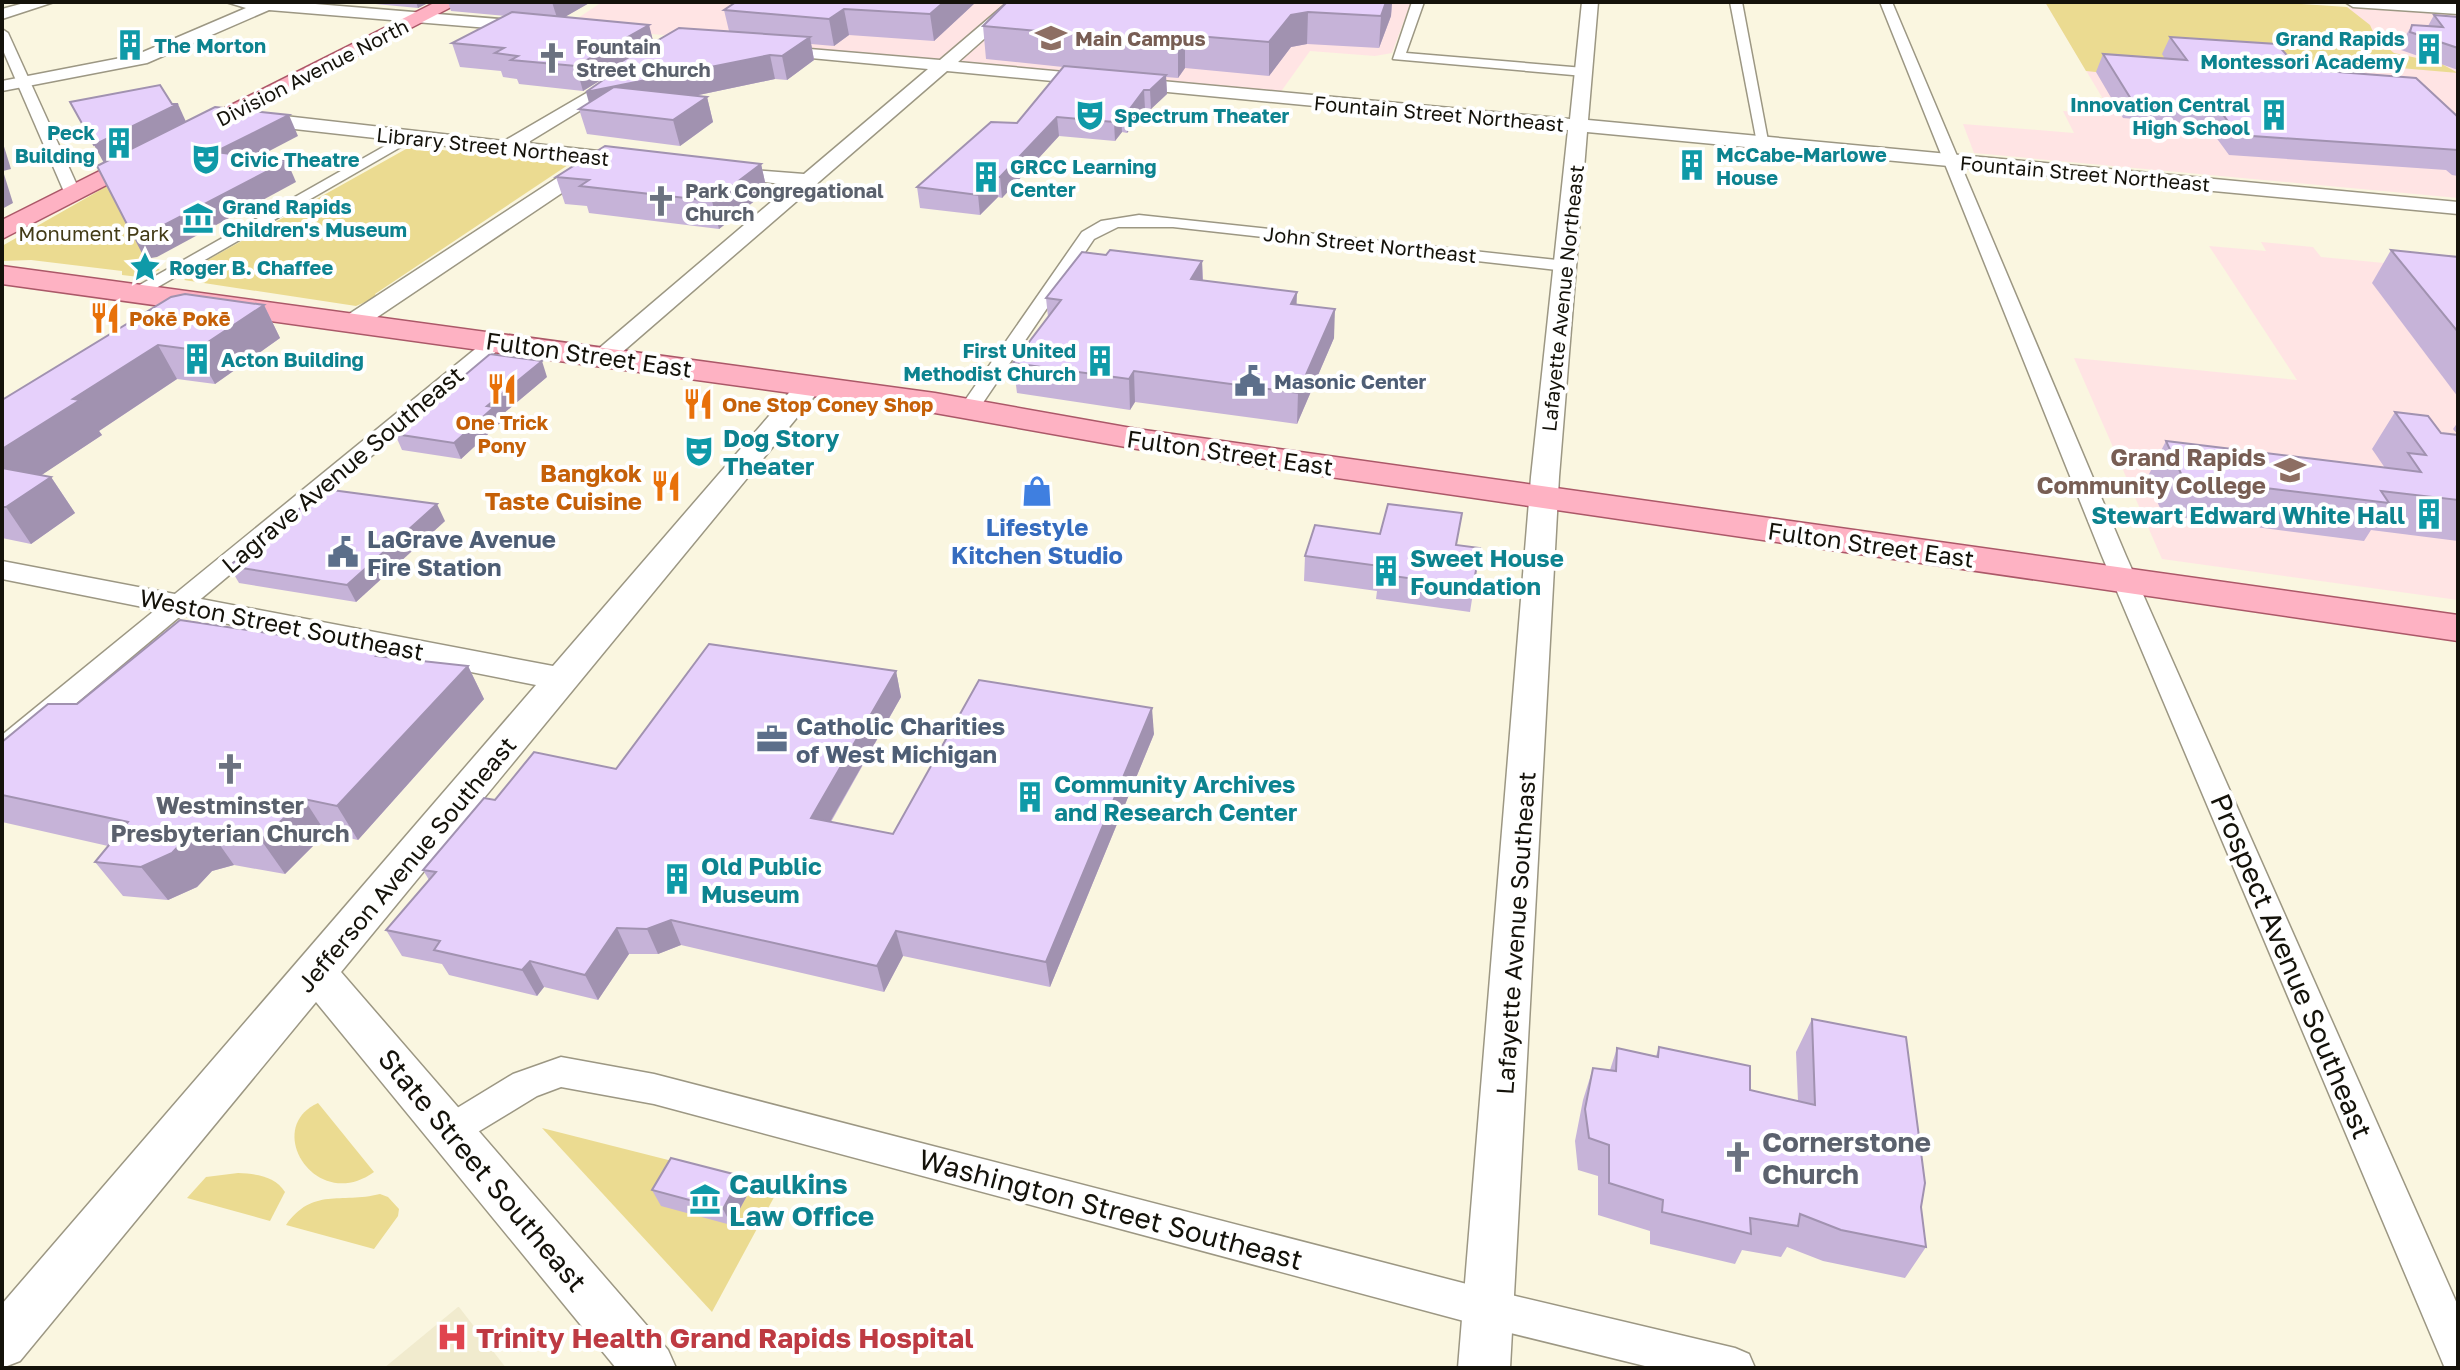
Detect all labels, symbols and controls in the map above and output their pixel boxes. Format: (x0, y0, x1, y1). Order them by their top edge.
street label: Division Avenue North (212, 13, 412, 131)
school or university icon: Main Campus (1034, 21, 1068, 55)
place label: Main Campus (1075, 26, 1206, 50)
place label: Grand Rapids Montessori Academy (2200, 26, 2405, 73)
building icon: The Morton (113, 28, 147, 62)
building icon: Grand Rapids Montessori Academy (2412, 32, 2446, 66)
place label: The Morton (154, 33, 266, 57)
place label: Fountain Street Church (576, 34, 711, 81)
church icon: Fountain Street Church (535, 41, 569, 75)
street label: Fountain Street Northeast (1313, 90, 1565, 136)
place label: Innovation Central High School (2070, 92, 2250, 139)
theatre icon: Spectrum Theater (1073, 98, 1107, 132)
building icon: Innovation Central High School (2257, 98, 2291, 132)
place label: Spectrum Theater (1114, 103, 1289, 127)
place label: Peck Building (15, 120, 95, 167)
street label: Library Street Northeast (375, 122, 611, 170)
building icon: Peck Building (102, 126, 136, 160)
theatre icon: Civic Theatre (189, 142, 223, 176)
place label: McCabe-Marlowe House (1716, 142, 1887, 189)
place label: Civic Theatre (230, 147, 360, 171)
building icon: McCabe-Marlowe House (1675, 148, 1709, 182)
street label: Fountain Street Northeast (1959, 150, 2211, 196)
place label: GRCC Learning Center (1010, 154, 1157, 201)
building icon: GRCC Learning Center (969, 160, 1003, 194)
street label: Lafayette Avenue Northeast (1536, 163, 1588, 433)
place label: Park Congregational Church (685, 178, 884, 225)
church icon: Park Congregational Church (644, 184, 678, 218)
place label: Grand Rapids Children's Museum (222, 194, 407, 241)
museum icon: Grand Rapids Children's Museum (181, 201, 215, 235)
park label: Monument Park (18, 221, 170, 245)
street label: John Street Northeast (1262, 221, 1478, 267)
place icon: Roger B. Chaffee (128, 250, 162, 284)
place label: Roger B. Chaffee (169, 255, 333, 279)
restaurant icon: Pokē Pokē (88, 301, 122, 335)
place label: Pokē Pokē (129, 306, 231, 330)
street label: Fulton Street East (484, 325, 694, 383)
place label: First United Methodist Church (903, 338, 1076, 385)
building icon: Acton Building (180, 342, 214, 376)
building icon: First United Methodist Church (1083, 344, 1117, 378)
place label: Acton Building (221, 347, 364, 371)
street label: Lagrave Avenue Southeast (215, 359, 469, 579)
public building icon: Masonic Center (1233, 364, 1267, 398)
place label: Masonic Center (1274, 369, 1427, 393)
restaurant icon: One Trick Pony (485, 372, 519, 406)
restaurant icon: One Stop Coney Shop (681, 387, 715, 421)
place label: One Stop Coney Shop (722, 392, 933, 416)
place label: One Trick Pony (456, 410, 549, 457)
place label: Dog Story Theater (723, 423, 840, 480)
street label: Fulton Street East (1125, 423, 1335, 481)
theatre icon: Dog Story Theater (682, 434, 716, 468)
place label: Grand Rapids Community College (2036, 442, 2266, 499)
school or university icon: Grand Rapids Community College (2273, 453, 2307, 487)
place label: Bangkok Taste Cuisine (485, 458, 642, 515)
restaurant icon: Bangkok Taste Cuisine (649, 469, 683, 503)
shop icon: Lifestyle Kitchen Studio (1020, 474, 1054, 508)
building icon: Stewart Edward White Hall (2412, 497, 2446, 531)
place label: Stewart Edward White Hall (2091, 500, 2405, 529)
place label: Lifestyle Kitchen Studio (951, 512, 1123, 569)
street label: Fulton Street East (1766, 515, 1976, 573)
place label: LaGrave Avenue Fire Station (367, 524, 556, 581)
public building icon: LaGrave Avenue Fire Station (326, 535, 360, 569)
place label: Sweet House Foundation (1410, 543, 1564, 600)
building icon: Sweet House Foundation (1369, 554, 1403, 588)
street label: Weston Street Southeast (137, 582, 427, 666)
place label: Catholic Charities of West Michigan (796, 711, 1005, 768)
office icon: Catholic Charities of West Michigan (755, 722, 789, 756)
street label: Jefferson Avenue Southeast (290, 730, 522, 998)
church icon: Westminster Presbyterian Church (213, 752, 247, 786)
place label: Community Archives and Research Center (1054, 769, 1297, 826)
street label: Lafayette Avenue Southeast (1489, 771, 1541, 1095)
building icon: Community Archives and Research Center (1013, 780, 1047, 814)
street label: Prospect Avenue Southeast (2204, 789, 2380, 1143)
place label: Westminster Presbyterian Church (110, 790, 350, 847)
place label: Old Public Museum (701, 851, 822, 908)
building icon: Old Public Museum (660, 862, 694, 896)
street label: State Street Southeast (372, 1042, 594, 1298)
place label: Cornerstone Church (1762, 1125, 1931, 1190)
church icon: Cornerstone Church (1721, 1140, 1755, 1174)
street label: Washington Street Southeast (916, 1142, 1306, 1276)
place label: Caulkins Law Office (729, 1167, 874, 1232)
museum icon: Caulkins Law Office (688, 1182, 722, 1216)
hospital icon: Trinity Health Grand Rapids Hospital (435, 1320, 469, 1354)
place label: Trinity Health Grand Rapids Hospital (476, 1321, 974, 1354)

